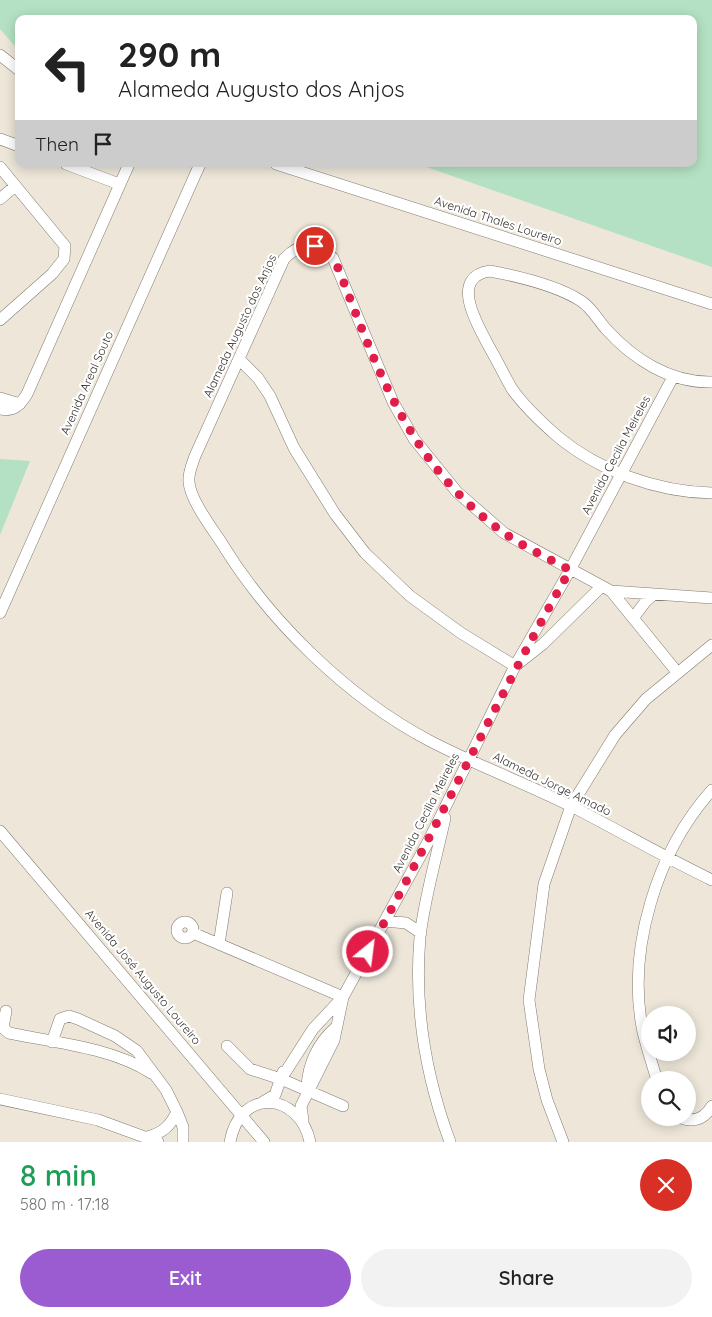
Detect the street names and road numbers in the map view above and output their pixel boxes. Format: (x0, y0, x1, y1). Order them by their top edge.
street label: Avenida Thales Loureiro (432, 193, 564, 248)
street label: Alameda Augusto dos Anjos (200, 251, 280, 400)
street label: Avenida Areal Souto (57, 329, 116, 437)
street label: Avenida Cecilia Meireles (578, 392, 653, 517)
street label: Alameda Jorge Amado (491, 748, 614, 819)
street label: Avenida Cecilia Meireles (389, 750, 462, 875)
street label: Avenida José Augusto Loureiro (82, 906, 204, 1047)

